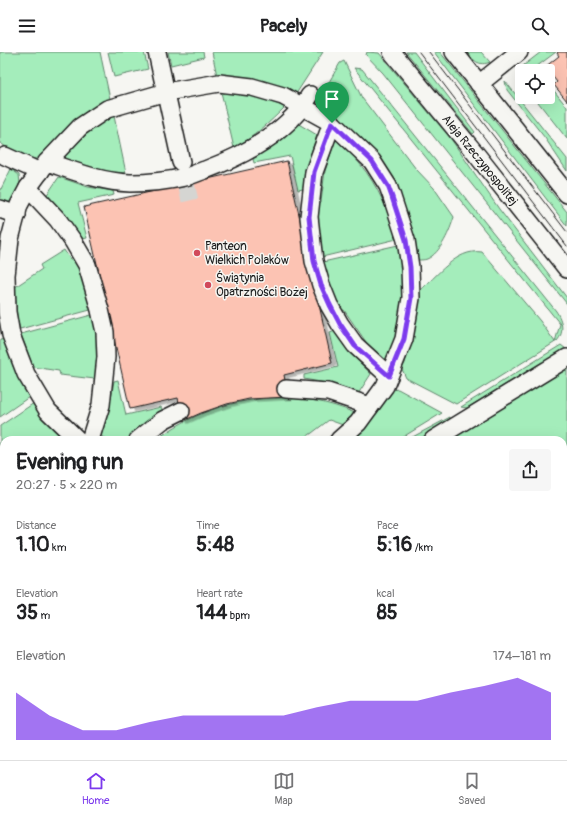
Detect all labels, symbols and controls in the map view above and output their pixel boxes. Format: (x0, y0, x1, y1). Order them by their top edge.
icon: menu (16, 15, 38, 37)
text: Pacely (260, 15, 307, 38)
icon: search (529, 15, 551, 37)
map controls (515, 64, 555, 104)
button: locate (515, 64, 555, 104)
pin (315, 82, 349, 123)
icon: arrive (321, 88, 343, 110)
street label: Aleja Rzeczypospolitej (438, 112, 521, 209)
place label: Panteon Wielkich Polaków (205, 239, 289, 268)
marker: Panteon Wielkich Polaków (192, 248, 202, 258)
place label: Świątynia Opatrzności Bożej (216, 270, 308, 300)
marker: Świątynia Opatrzności Bożej (203, 280, 213, 290)
text: Evening run (16, 448, 124, 476)
button: share (509, 449, 551, 491)
text: 20:27 · 5 × 220 m (16, 477, 117, 493)
text: Distance (16, 519, 56, 532)
text: Time (196, 519, 219, 532)
text: Pace (377, 519, 398, 532)
text: 1.10 (16, 532, 50, 557)
text: 5:48 (196, 532, 234, 557)
text: 5:16 (377, 532, 412, 557)
text: km (50, 541, 66, 554)
text: /km (412, 541, 433, 554)
text: Elevation (16, 587, 58, 600)
text: Heart rate (196, 587, 243, 600)
text: kcal (377, 587, 395, 600)
text: 35 (16, 600, 38, 625)
text: 144 (196, 600, 227, 625)
text: 85 (377, 600, 398, 625)
text: m (38, 609, 50, 622)
text: bpm (227, 609, 250, 622)
text: Elevation (16, 648, 66, 664)
text: 174–181 m (493, 648, 551, 664)
tab: Home (82, 770, 109, 807)
tab: Map (273, 770, 295, 807)
tab: Saved (458, 770, 485, 807)

